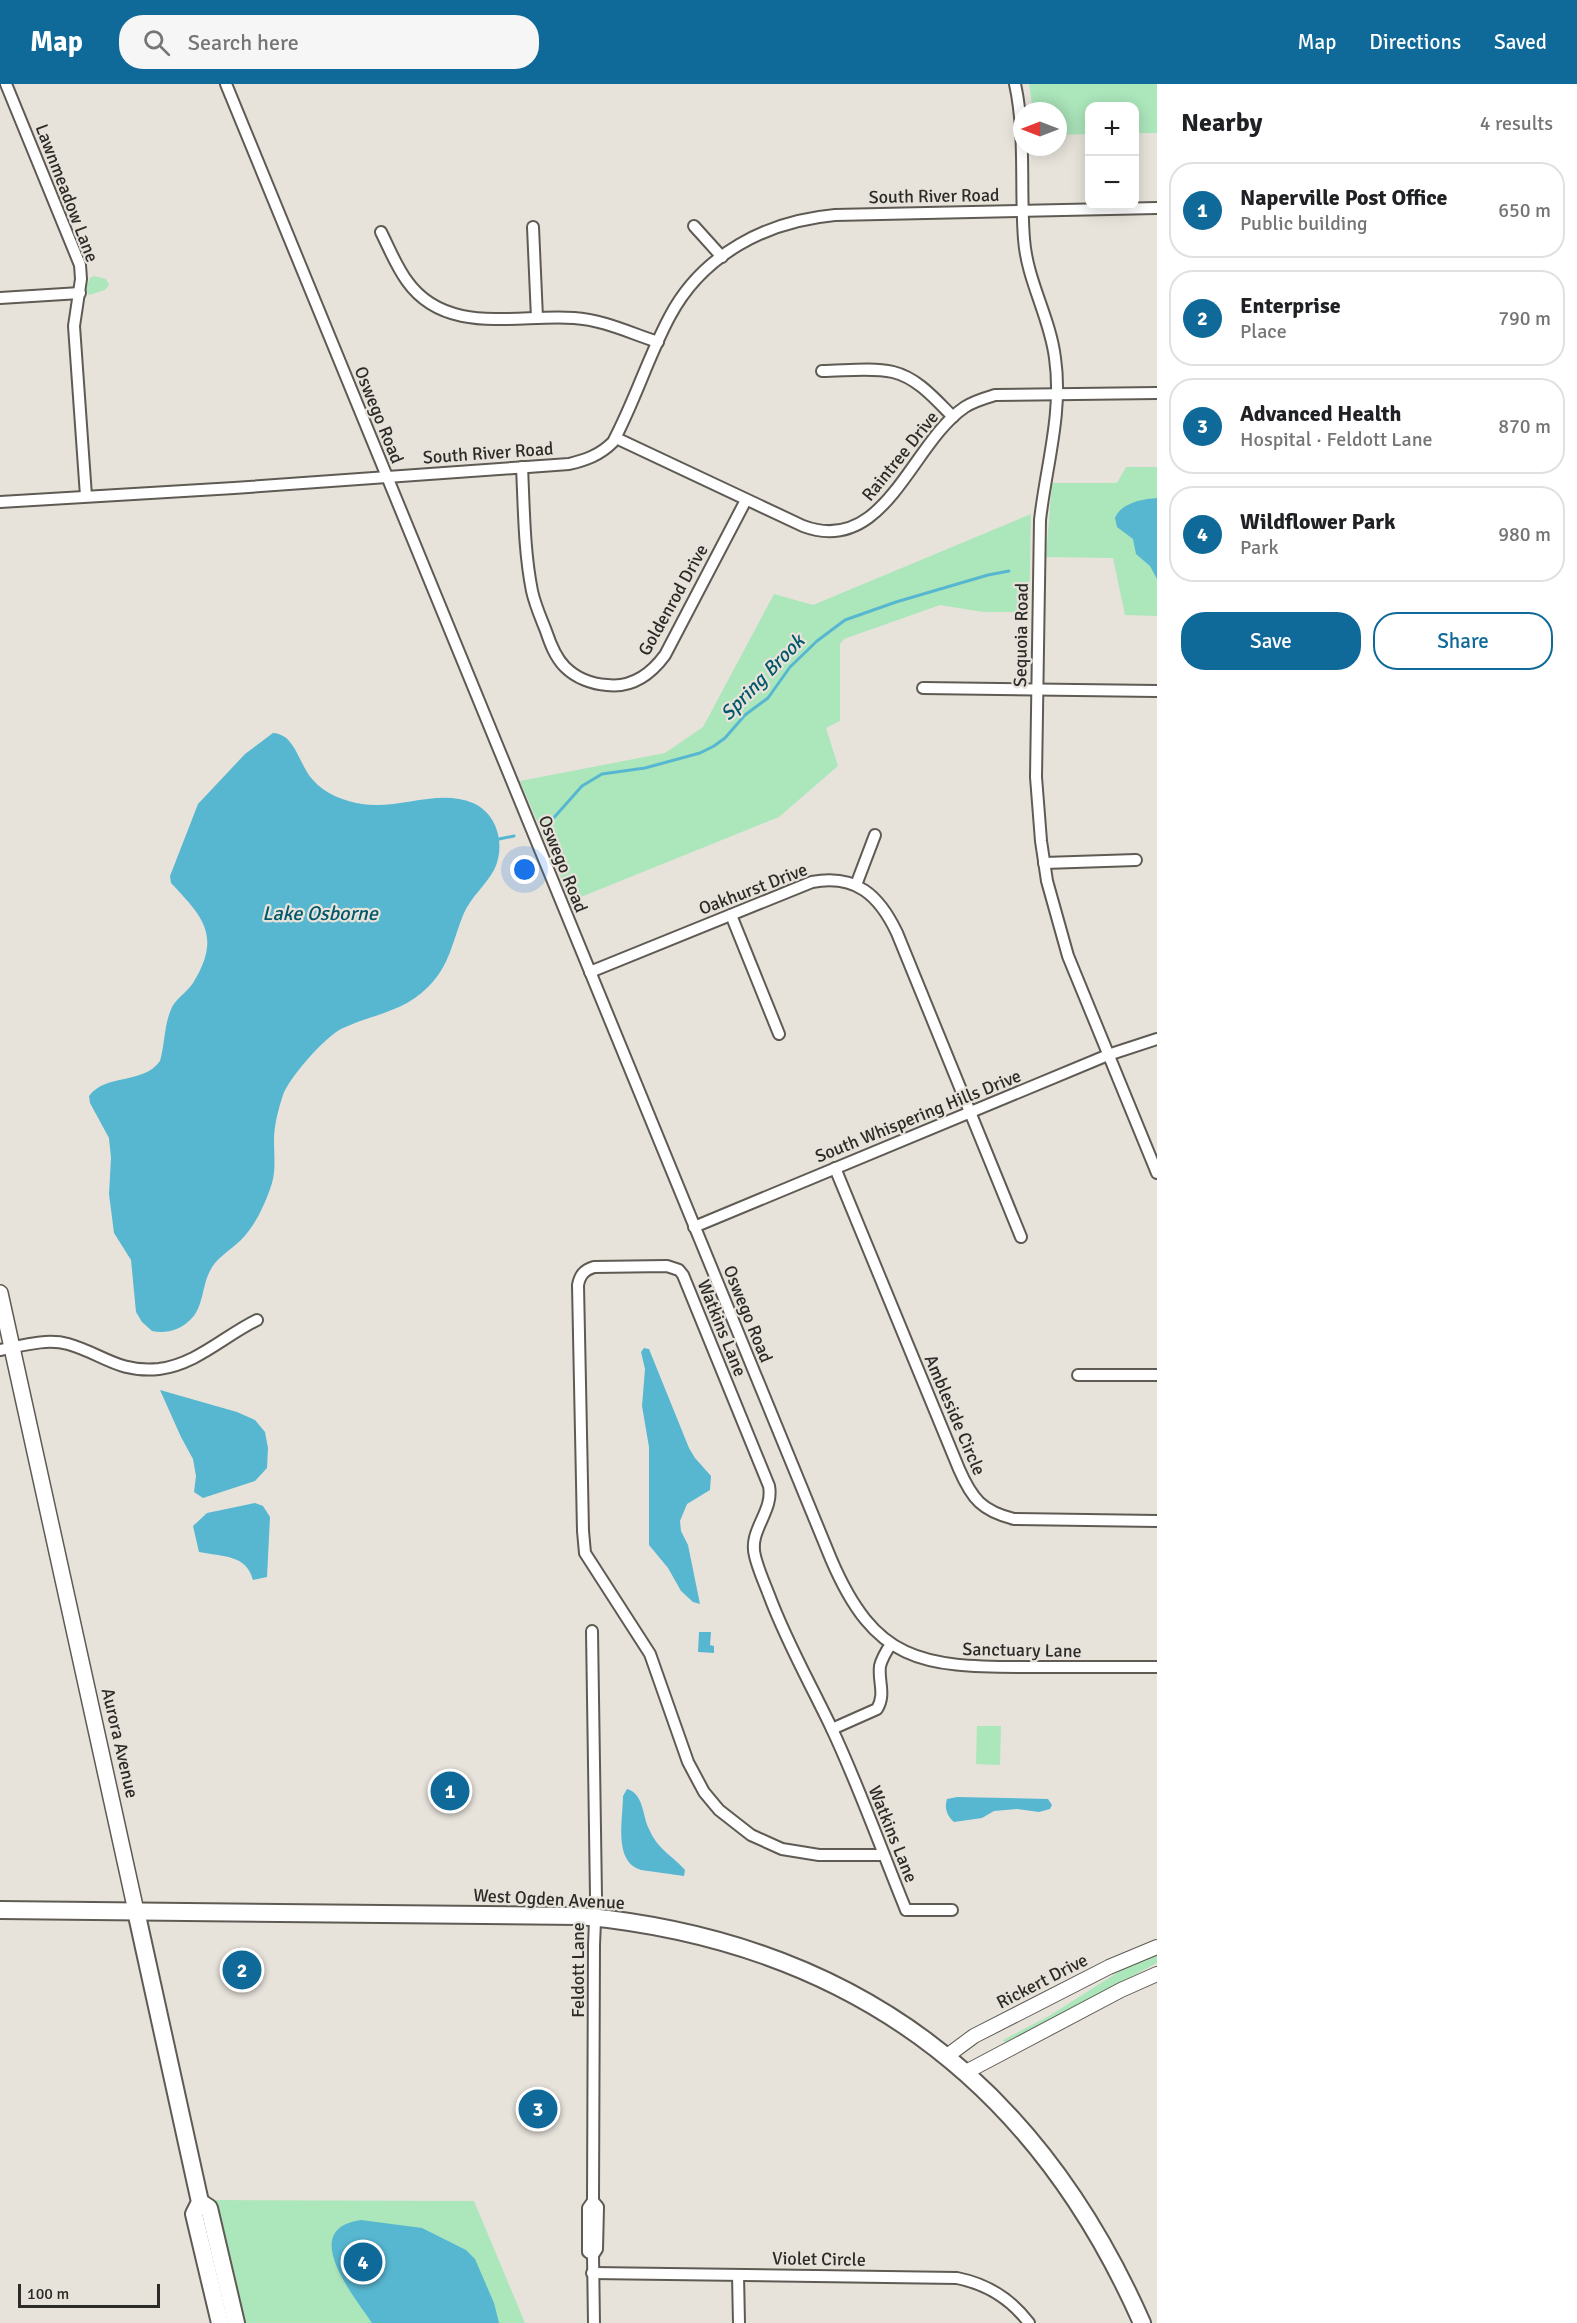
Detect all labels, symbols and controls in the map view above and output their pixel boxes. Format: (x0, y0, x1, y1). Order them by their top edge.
search box (119, 15, 539, 69)
text: Map (30, 25, 83, 59)
icon: search (140, 26, 173, 59)
text: Search here (188, 29, 299, 56)
text: Map (1298, 29, 1336, 55)
text: Directions (1369, 29, 1461, 55)
text: Saved (1494, 29, 1547, 55)
north arrow (1013, 102, 1067, 156)
map controls (1085, 102, 1139, 210)
button: + (1085, 102, 1139, 156)
text: Nearby (1181, 107, 1262, 139)
text: 4 results (1480, 111, 1553, 136)
street label: Lawnmeadow Lane (31, 121, 103, 265)
button: − (1085, 156, 1139, 210)
street label: South River Road (868, 184, 1000, 208)
text: Naperville Post Office (1240, 184, 1448, 211)
text: 1 (1197, 198, 1208, 223)
text: 650 m (1498, 198, 1551, 223)
text: Public building (1240, 211, 1368, 236)
text: Enterprise (1240, 292, 1341, 319)
text: 2 (1197, 306, 1208, 331)
text: 790 m (1498, 306, 1551, 331)
text: Place (1240, 319, 1287, 344)
street label: Oswego Road (350, 363, 408, 467)
text: Advanced Health (1240, 400, 1401, 427)
street label: Raintree Drive (857, 407, 943, 505)
text: 3 (1197, 414, 1208, 439)
text: 870 m (1498, 414, 1551, 439)
text: Hospital · Feldott Lane (1240, 427, 1433, 452)
street label: South River Road (422, 437, 554, 469)
text: Wildflower Park (1240, 508, 1396, 535)
text: 4 (1197, 522, 1208, 547)
text: 980 m (1498, 522, 1551, 547)
text: Park (1240, 535, 1278, 560)
street label: Goldenrod Drive (633, 540, 713, 660)
street label: Sequoia Road (1009, 583, 1033, 687)
button: Save (1181, 612, 1361, 670)
button: Share (1373, 612, 1553, 670)
water label: Spring Brook (715, 628, 811, 726)
street label: Oswego Road (534, 812, 592, 916)
your location (510, 855, 539, 884)
street label: Oakhurst Drive (696, 858, 810, 920)
water label: Lake Osborne (262, 901, 379, 926)
street label: South Whispering Hills Drive (812, 1065, 1024, 1167)
street label: Oswego Road (719, 1262, 777, 1366)
street label: Watkins Lane (693, 1276, 751, 1380)
street label: Ambleside Circle (920, 1351, 990, 1479)
street label: Sanctuary Lane (962, 1638, 1082, 1662)
street label: Aurora Avenue (97, 1686, 143, 1800)
pin: 1 (430, 1768, 470, 1814)
street label: Watkins Lane (864, 1782, 922, 1886)
street label: West Ogden Avenue (473, 1884, 625, 1914)
street label: Feldott Lane (567, 1922, 589, 2018)
pin: 2 (222, 1948, 262, 1992)
street label: Rickert Drive (993, 1949, 1091, 2013)
pin: 3 (518, 2086, 558, 2132)
pin: 4 (344, 2240, 382, 2284)
street label: Violet Circle (772, 2247, 866, 2271)
scale bar (18, 2281, 160, 2308)
text: 100 m (27, 2284, 69, 2304)

